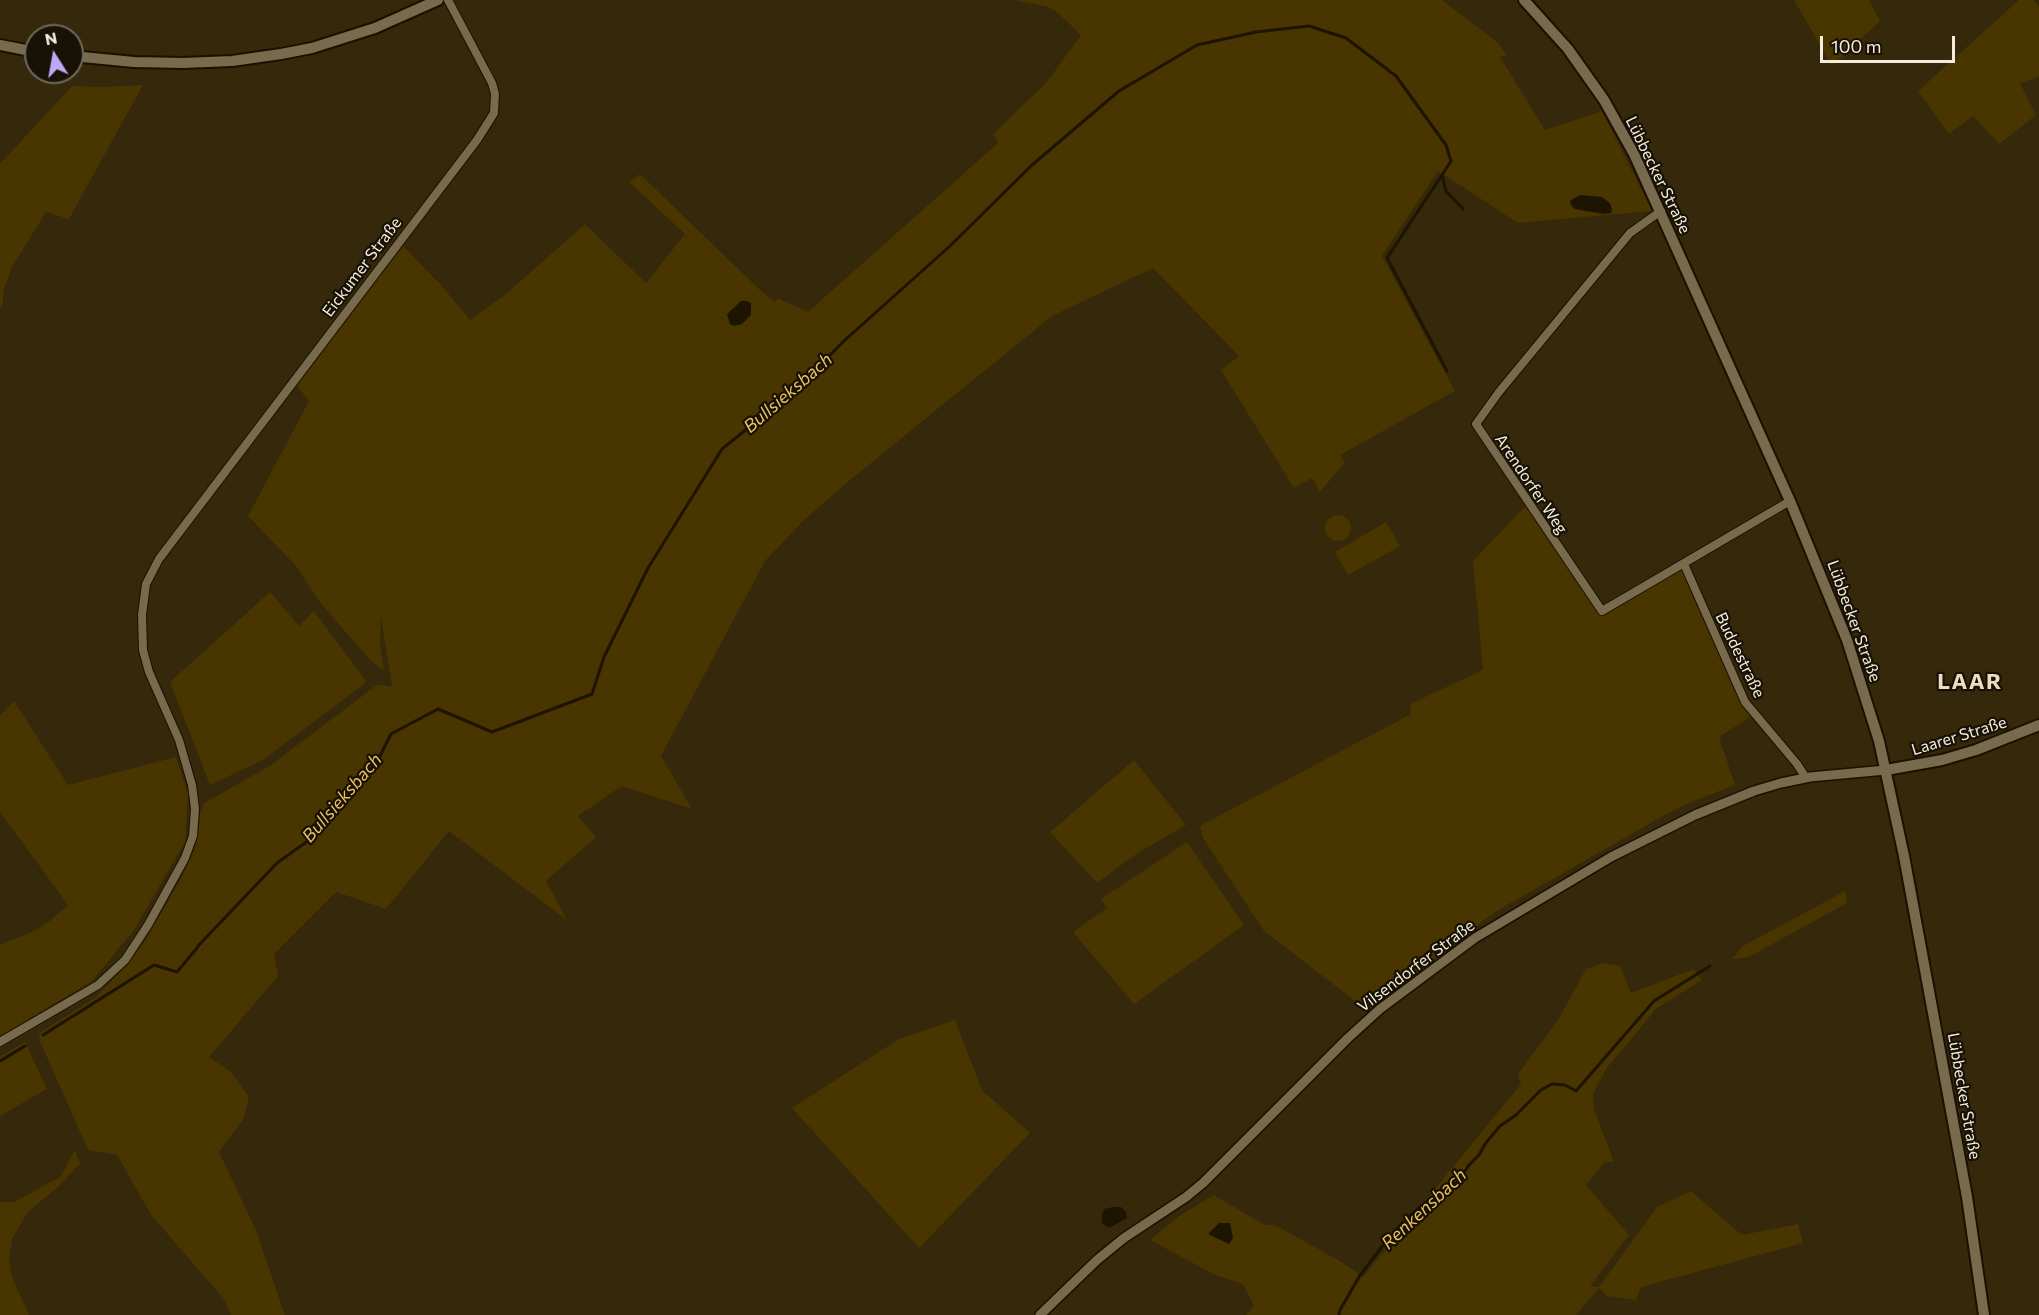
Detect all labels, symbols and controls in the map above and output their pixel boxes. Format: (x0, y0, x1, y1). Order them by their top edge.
north arrow (24, 24, 84, 84)
scale bar (1823, 24, 1958, 62)
text: N (43, 27, 59, 48)
text: 100 m (1831, 35, 1881, 57)
street label: Lübbecker Straße (1621, 113, 1695, 237)
street label: Eickumer Straße (318, 214, 406, 320)
water label: Bullsieksbach (739, 349, 837, 437)
street label: Arendorfer Weg (1491, 431, 1571, 537)
street label: Lübbecker Straße (1823, 558, 1885, 684)
street label: Buddestraße (1711, 609, 1769, 701)
district label: LAAR (1937, 669, 2003, 695)
street label: Laarer Straße (1909, 712, 2009, 760)
water label: Bullsieksbach (298, 749, 386, 847)
street label: Vilsendorfer Straße (1354, 916, 1478, 1016)
street label: Lübbecker Straße (1943, 1031, 1985, 1161)
water label: Renkensbach (1377, 1164, 1471, 1254)

